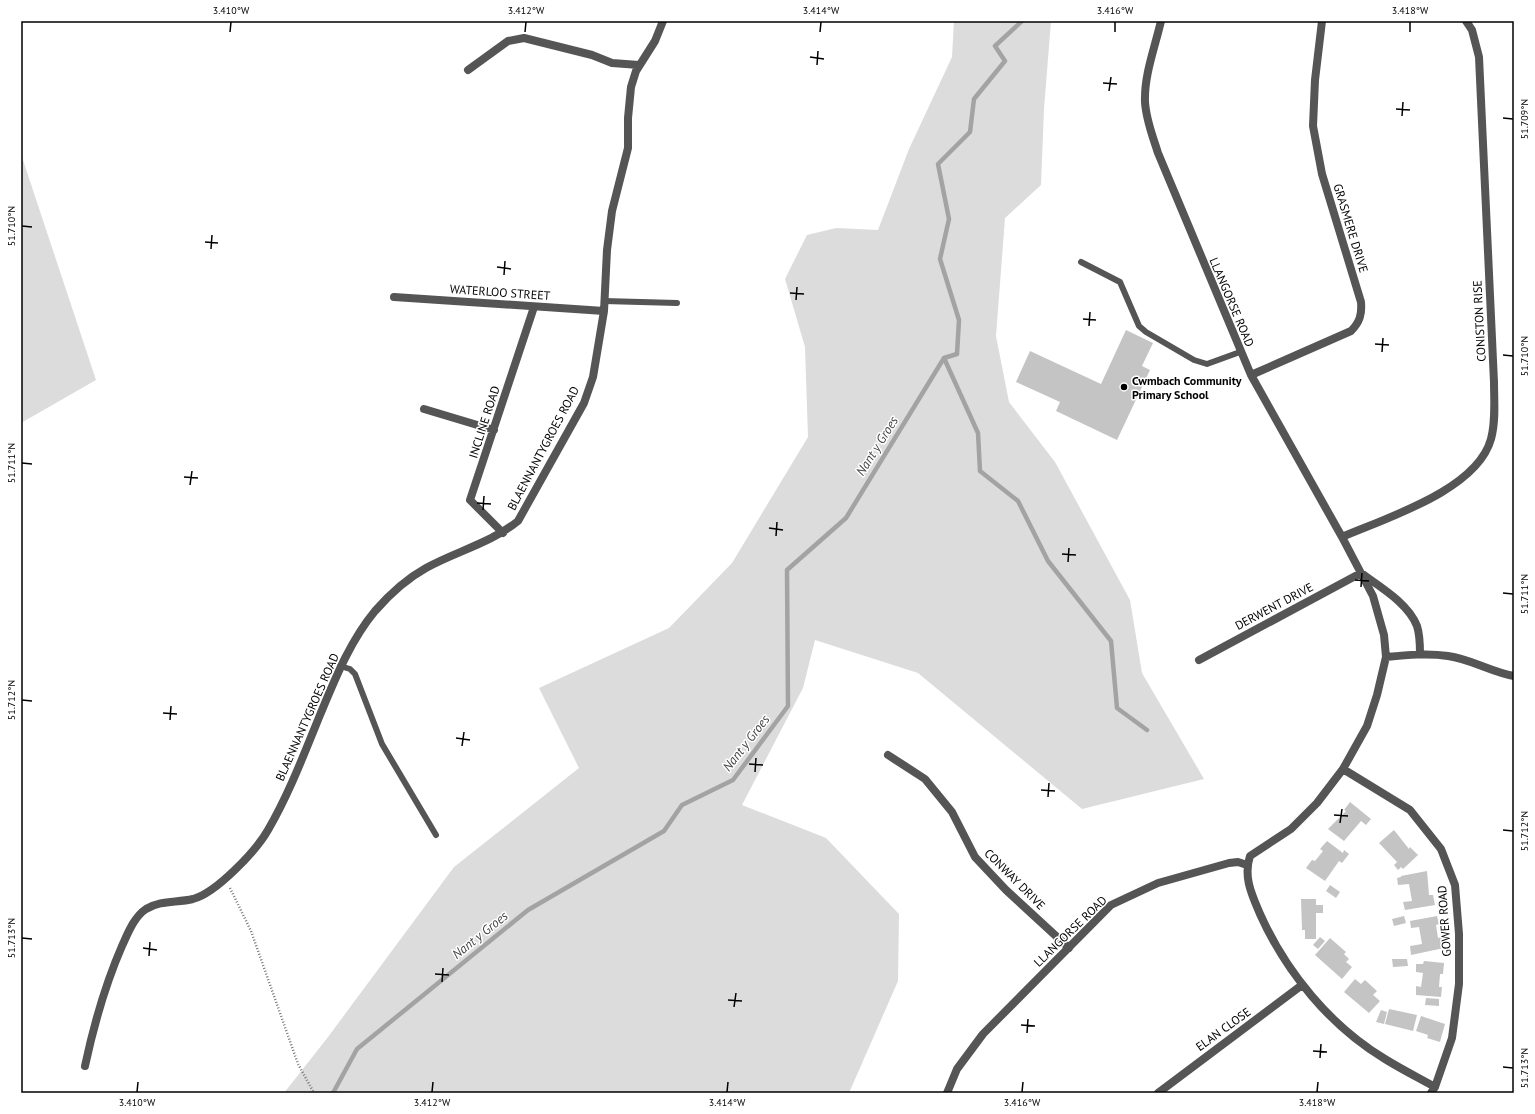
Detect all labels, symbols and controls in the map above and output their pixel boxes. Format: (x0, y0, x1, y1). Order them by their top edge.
text: 3.410°W (213, 4, 250, 17)
text: 3.412°W (508, 4, 545, 17)
text: 3.414°W (803, 4, 840, 17)
text: 3.416°W (1097, 4, 1134, 17)
text: 3.418°W (1392, 4, 1429, 17)
text: 51.709°N (1518, 99, 1531, 139)
street label: GRASMERE DRIVE (1330, 182, 1372, 274)
text: 51.710°N (5, 206, 18, 246)
street label: LLANGORSE ROAD (1206, 255, 1258, 349)
street label: CONISTON RISE (1469, 280, 1489, 362)
street label: WATERLOO STREET (449, 281, 551, 303)
text: 51.710°N (1518, 336, 1531, 376)
place label: Cwmbach Community Primary School (1132, 373, 1242, 402)
marker: Cwmbach Community Primary School (1119, 382, 1129, 392)
street label: BLAENNANTYGROES ROAD (504, 383, 582, 513)
street label: INCLINE ROAD (465, 384, 503, 460)
water label: Nant y Groes (852, 412, 902, 479)
text: 51.711°N (5, 443, 18, 483)
text: 51.711°N (1518, 574, 1531, 614)
street label: DERWENT DRIVE (1232, 579, 1316, 633)
street label: BLAENNANTYGROES ROAD (272, 651, 342, 783)
text: 51.712°N (5, 680, 18, 720)
water label: Nant y Groes (719, 711, 774, 775)
text: 51.712°N (1518, 811, 1531, 851)
street label: CONWAY DRIVE (981, 845, 1049, 913)
street label: GOWER ROAD (1434, 885, 1454, 957)
street label: LLANGORSE ROAD (1030, 892, 1110, 970)
water label: Nant y Groes (449, 907, 512, 963)
text: 51.713°N (5, 918, 18, 958)
street label: ELAN CLOSE (1193, 1004, 1253, 1054)
text: 51.713°N (1518, 1048, 1531, 1088)
text: 3.410°W (119, 1096, 156, 1109)
text: 3.412°W (414, 1096, 451, 1109)
text: 3.414°W (709, 1096, 746, 1109)
text: 3.416°W (1004, 1096, 1041, 1109)
text: 3.418°W (1299, 1096, 1336, 1109)

